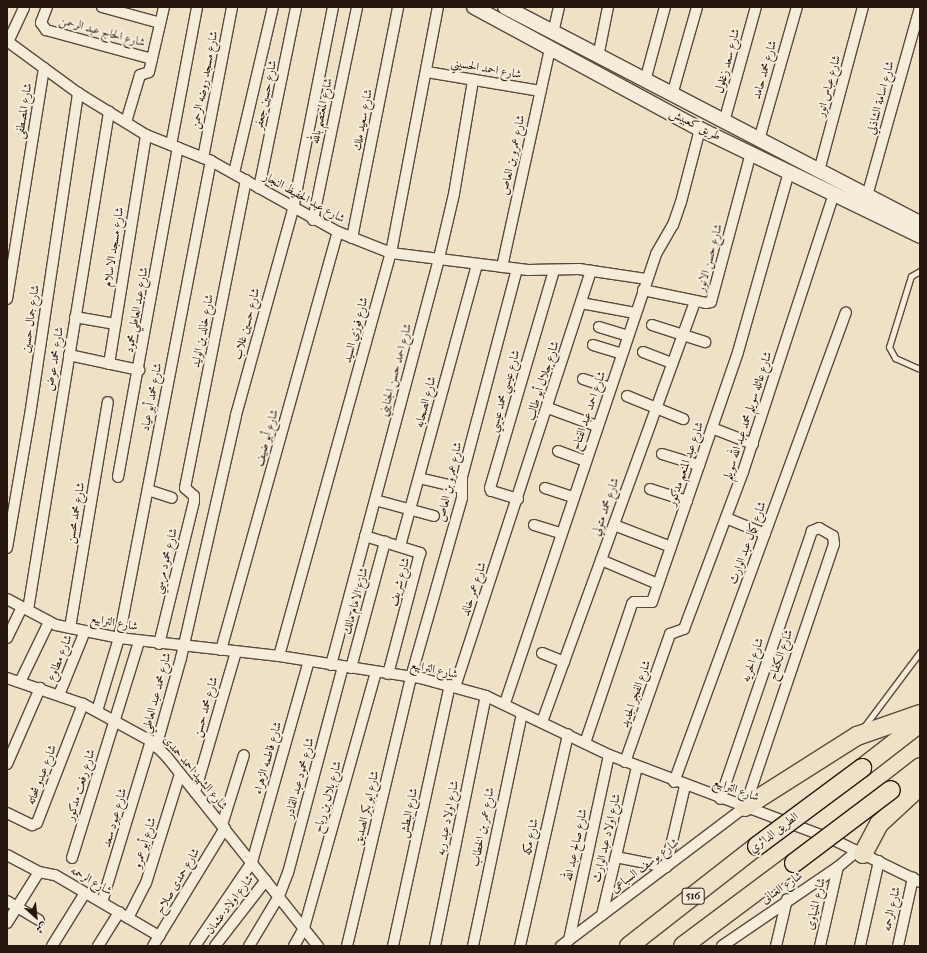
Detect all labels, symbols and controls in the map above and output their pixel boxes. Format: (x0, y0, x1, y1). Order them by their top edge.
street label: شارع الحاج عبد الرحمن (57, 14, 147, 50)
street label: شارع سعد زغلول (712, 27, 744, 95)
street label: شارع مسجد روضه الرحمن (188, 30, 222, 130)
street label: شارع محمد حامد (750, 39, 780, 101)
street label: شارع عباس انور (814, 54, 844, 118)
street label: شارع احمد الحسيني (449, 56, 523, 82)
street label: شارع حسين جعفر (252, 59, 280, 131)
street label: شارع اسامة الشاذلي (864, 60, 898, 136)
street label: شارع المعتصم بالله (308, 77, 336, 145)
street label: شارع المصطفى (12, 82, 36, 140)
street label: شارع سعيد ملك (350, 88, 376, 152)
street label: طريق كعبيش (667, 106, 723, 144)
street label: شارع عمرو بن العاص (498, 114, 528, 196)
street label: شارع عبد الحفيظ النجار (261, 170, 347, 226)
street label: شارع مسجد الاسلام (101, 206, 127, 288)
street label: شارع حسن الانور (694, 223, 726, 293)
street label: شارع عبد العاطي محمود (122, 266, 152, 354)
street label: شارع جمال حسين (19, 284, 43, 354)
street label: شارع حسين غلاب (230, 286, 264, 362)
street label: شارع خالد بن الوليد (189, 293, 217, 369)
street label: شارع فوزي السيد (340, 295, 372, 365)
street label: شارع احمد حسن الجنايني (377, 322, 415, 418)
street label: شارع محمد عوض (43, 326, 67, 392)
street label: شارع جلال أبو طالب (523, 339, 563, 423)
street label: شارع عيسي محمد عيسي (486, 348, 524, 434)
street label: شارع عائله سويلم محمد عبد الله سويلم (720, 350, 776, 482)
street label: شارع محمد أبو عياد (138, 362, 166, 432)
street label: شارع احمد عبد الفتاح (569, 370, 609, 452)
street label: شارع الصحابه (412, 375, 440, 429)
street label: شارع أبو ضيف (252, 408, 282, 468)
street label: شارع عبد المنعم مدكور (665, 420, 707, 508)
street label: شارع عمرو بن العاص (435, 441, 465, 523)
street label: شارع محمد متولي (589, 476, 623, 538)
street label: شارع محمد محسن (64, 481, 88, 545)
street label: شارع كمال عبد الوارث (726, 500, 770, 586)
street label: شارع محمود مرسي (151, 527, 181, 595)
street label: شارع شريف (387, 556, 413, 608)
street label: شارع عمر خالد (458, 560, 490, 618)
street label: شارع الامام مالك (340, 566, 372, 636)
street label: شارع الترابيع (89, 612, 139, 634)
street label: شارع الكفاح (766, 628, 796, 682)
street label: شارع مطاوع (44, 633, 76, 683)
street label: شارع الحريه (739, 636, 767, 684)
street label: شارع محمد عبد العاطي (139, 651, 175, 735)
street label: شارع الترابيع (409, 658, 459, 682)
street label: شارع الفجر الجديد (618, 658, 654, 730)
street label: شارع محمد حسن (190, 675, 222, 739)
street label: شارع فاطمه الزهراء (251, 720, 285, 796)
street label: شارع الشهيد احمد حمدى (160, 733, 230, 813)
street label: شارع محمود عبد القادر (282, 736, 318, 820)
street label: شارع عبدو شحاته (24, 743, 60, 807)
street label: شارع رفعت مدكور (63, 747, 99, 823)
street label: شارع بلال بن رباح (311, 759, 345, 835)
street label: شارع ابو بكر الصديق (351, 769, 383, 847)
street label: شارع الترابيع (711, 775, 761, 805)
street label: شارع اولاد عبد ربه (434, 779, 462, 857)
street label: شارع عمر بن الخطاب (468, 786, 498, 868)
street label: شارع عبود سعد (100, 787, 130, 849)
street label: شارع البطش (397, 787, 421, 839)
street label: شارع اولاد عبد الوارث (590, 792, 624, 884)
street label: شارع صالح عبد الله (561, 807, 591, 883)
street label: الطريق الدائري (746, 810, 802, 856)
street label: شارع أبو عمرو (130, 816, 160, 870)
street label: شارع مكه (520, 817, 542, 857)
street label: شارع يوسف السباعى (608, 836, 682, 896)
street label: شارع حمدى صلاح (153, 846, 203, 916)
street label: شارع الرحمه (68, 863, 114, 899)
street label: شارع العنانى (758, 869, 806, 907)
street label: شارع اولاد عثمان (203, 873, 257, 937)
street label: شارع المنياوى (803, 877, 829, 931)
street label: شارع الرحمه (880, 885, 904, 933)
road number: 516 (681, 887, 705, 905)
north arrow (16, 897, 56, 937)
text: ش (34, 920, 49, 936)

